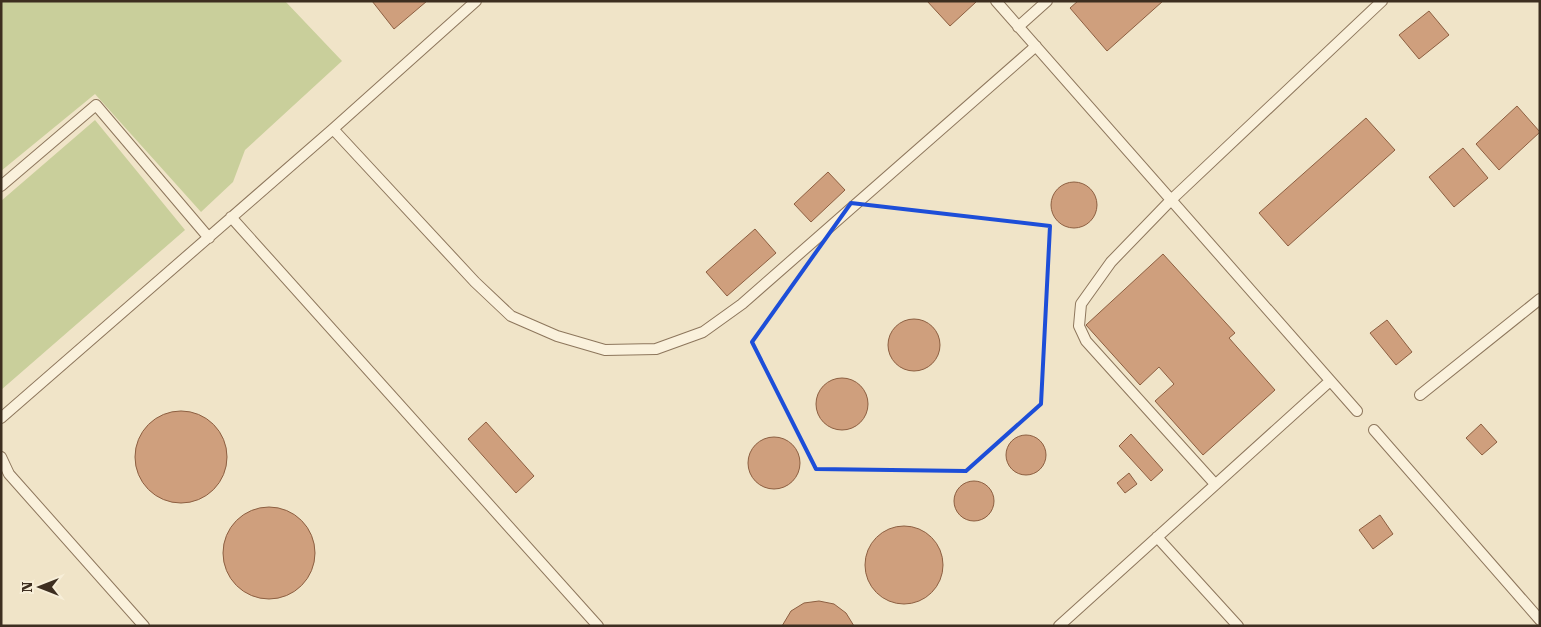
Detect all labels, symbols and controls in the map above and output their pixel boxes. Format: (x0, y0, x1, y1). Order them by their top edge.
north arrow (15, 562, 65, 612)
text: N (19, 581, 35, 592)

